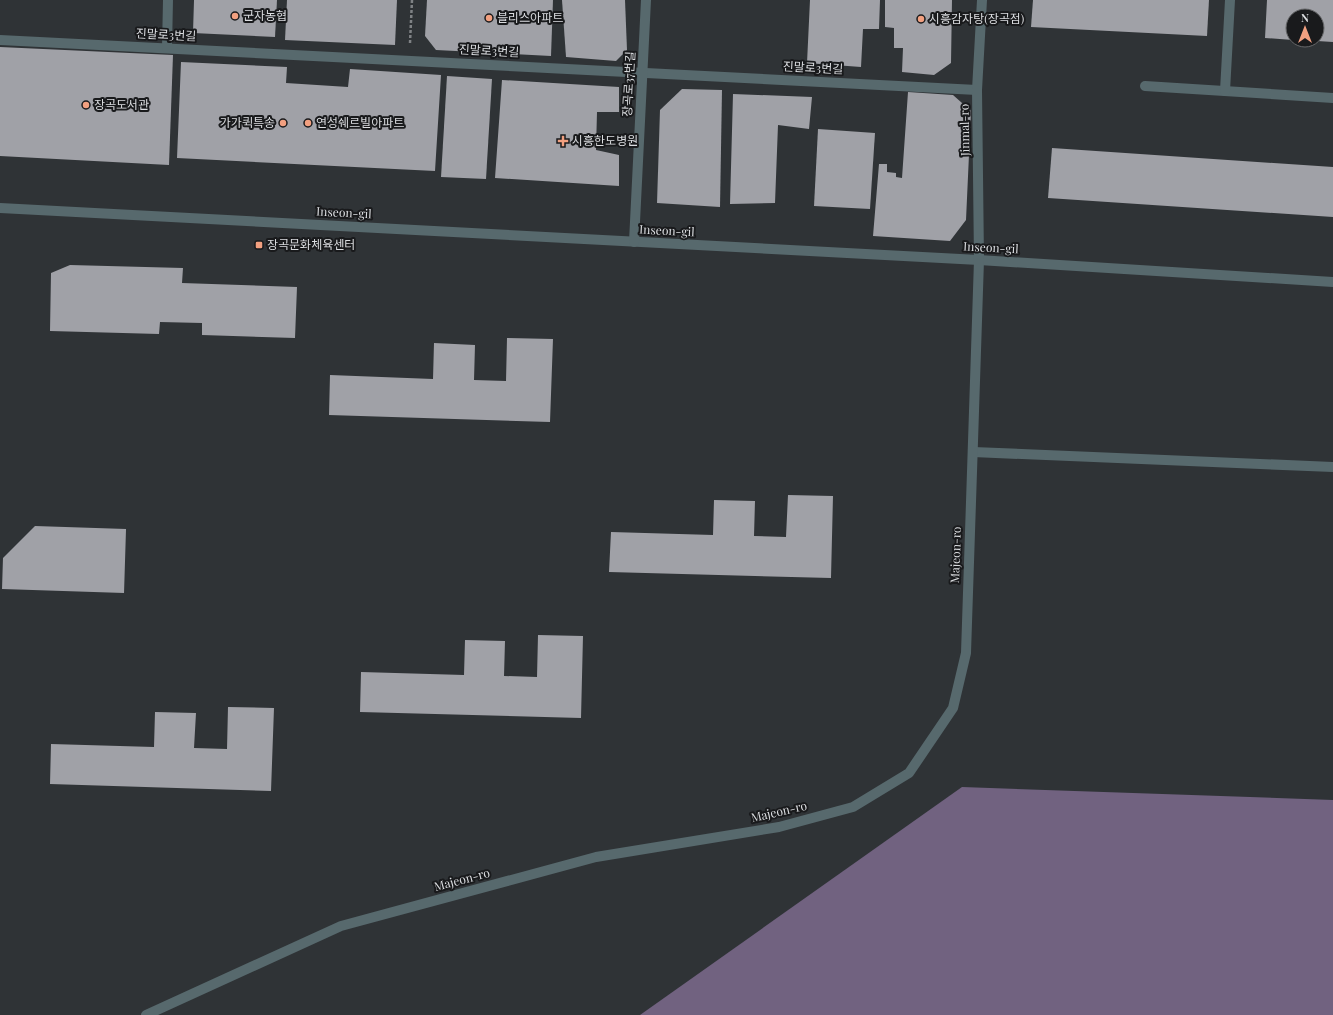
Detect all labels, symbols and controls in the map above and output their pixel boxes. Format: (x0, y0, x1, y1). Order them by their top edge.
place label: 군자농협 (243, 7, 287, 23)
north arrow (1285, 8, 1325, 48)
place label: 블리스아파트 (497, 9, 563, 25)
place label: 시흥감자탕(장곡점) (929, 10, 1024, 26)
text: N (1301, 10, 1309, 25)
marker: 군자농협 (230, 11, 240, 21)
marker: 블리스아파트 (484, 13, 494, 23)
marker: 시흥감자탕(장곡점) (916, 14, 926, 24)
street label: 진말로3번길 (135, 24, 197, 44)
street label: 진말로3번길 (458, 40, 520, 60)
street label: 장곡로37번길 (618, 51, 638, 117)
street label: 진말로3번길 (782, 57, 844, 77)
place label: 장곡도서관 (94, 96, 149, 112)
marker: 장곡도서관 (81, 100, 91, 110)
street label: Jinmal-ro (956, 103, 972, 157)
place label: 가가퀵특송 (220, 114, 275, 130)
place label: 연성쉐르빌아파트 (316, 114, 404, 130)
marker: 가가퀵특송 (278, 118, 288, 128)
marker: 연성쉐르빌아파트 (303, 118, 313, 128)
place label: 시흥한도병원 (572, 132, 638, 148)
marker: 시흥한도병원 (557, 135, 569, 147)
street label: Inseon-gil (316, 203, 373, 221)
street label: Inseon-gil (639, 221, 696, 239)
place label: 장곡문화체육센터 (267, 236, 355, 252)
street label: Inseon-gil (963, 238, 1020, 256)
marker: 장곡문화체육센터 (254, 240, 264, 250)
street label: Majeon-ro (946, 526, 964, 584)
street label: Majeon-ro (749, 797, 809, 825)
street label: Majeon-ro (432, 864, 492, 894)

